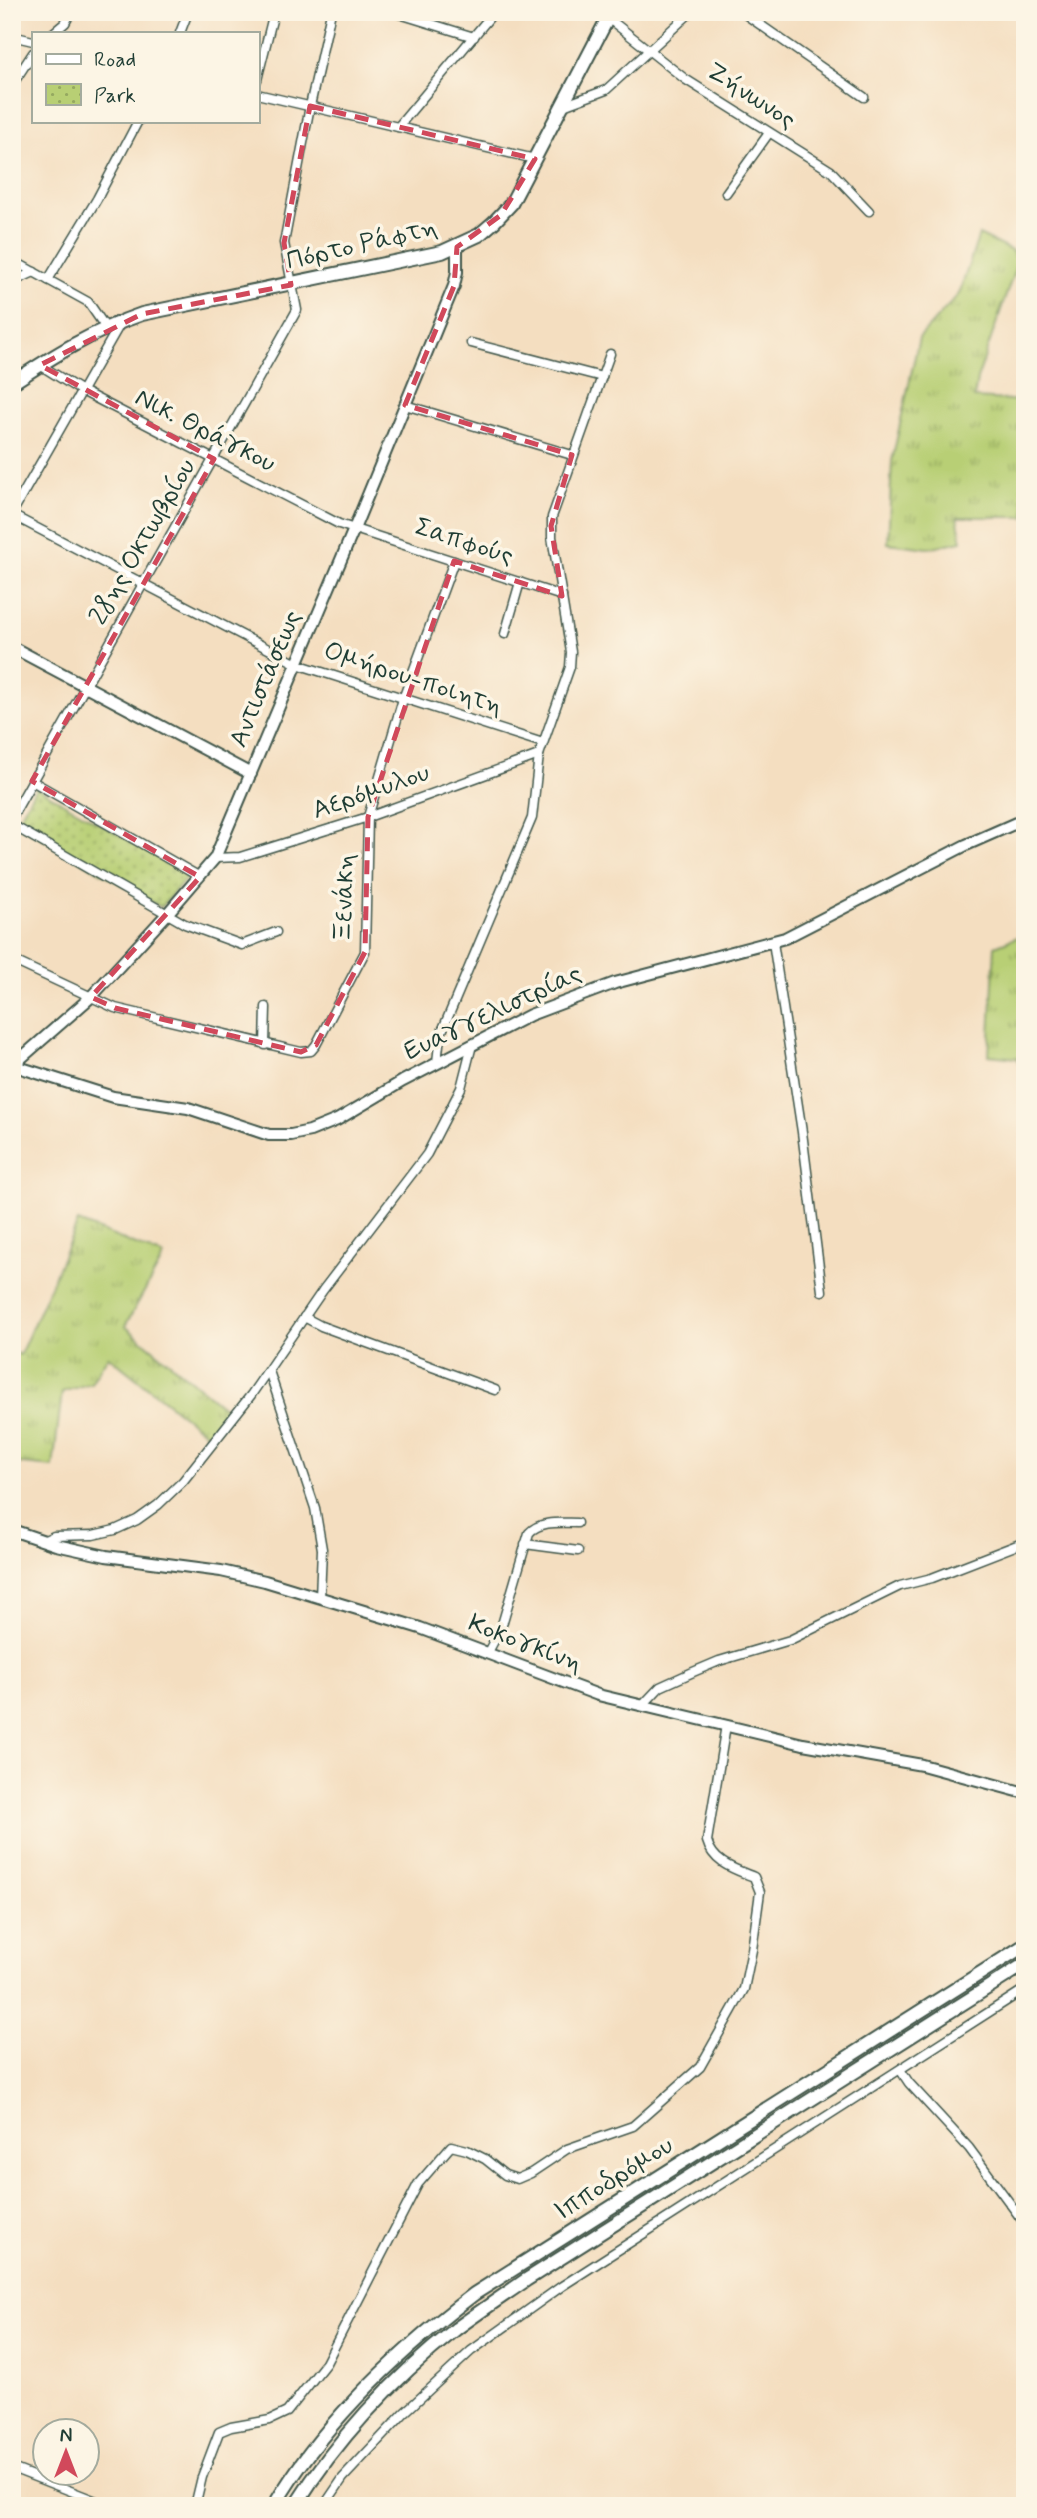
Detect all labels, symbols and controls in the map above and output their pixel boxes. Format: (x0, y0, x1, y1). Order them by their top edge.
legend (32, 32, 259, 122)
text: Road (94, 46, 136, 74)
street label: Ζήνωνος (700, 55, 802, 137)
text: Park (94, 82, 136, 110)
street label: Πόρτο Ράφτη (283, 211, 441, 279)
street label: Νικ. Θράγκου (129, 381, 281, 481)
street label: 28ης Οκτωβρίου (82, 453, 204, 631)
street label: Σαπφούς (410, 510, 518, 574)
street label: Αντιστάσεως (222, 605, 310, 753)
street label: Ομήρου-ποιητη (319, 634, 507, 724)
street label: Αερόμυλου (308, 756, 434, 828)
street label: Ξενάκη (326, 853, 364, 943)
street label: Ευαγγελιστρίας (399, 957, 587, 1069)
street label: Κοκογκίνη (463, 1607, 587, 1681)
street label: Ιπποδρόμου (548, 2129, 680, 2229)
north arrow (32, 2416, 102, 2486)
text: N (60, 2424, 72, 2449)

